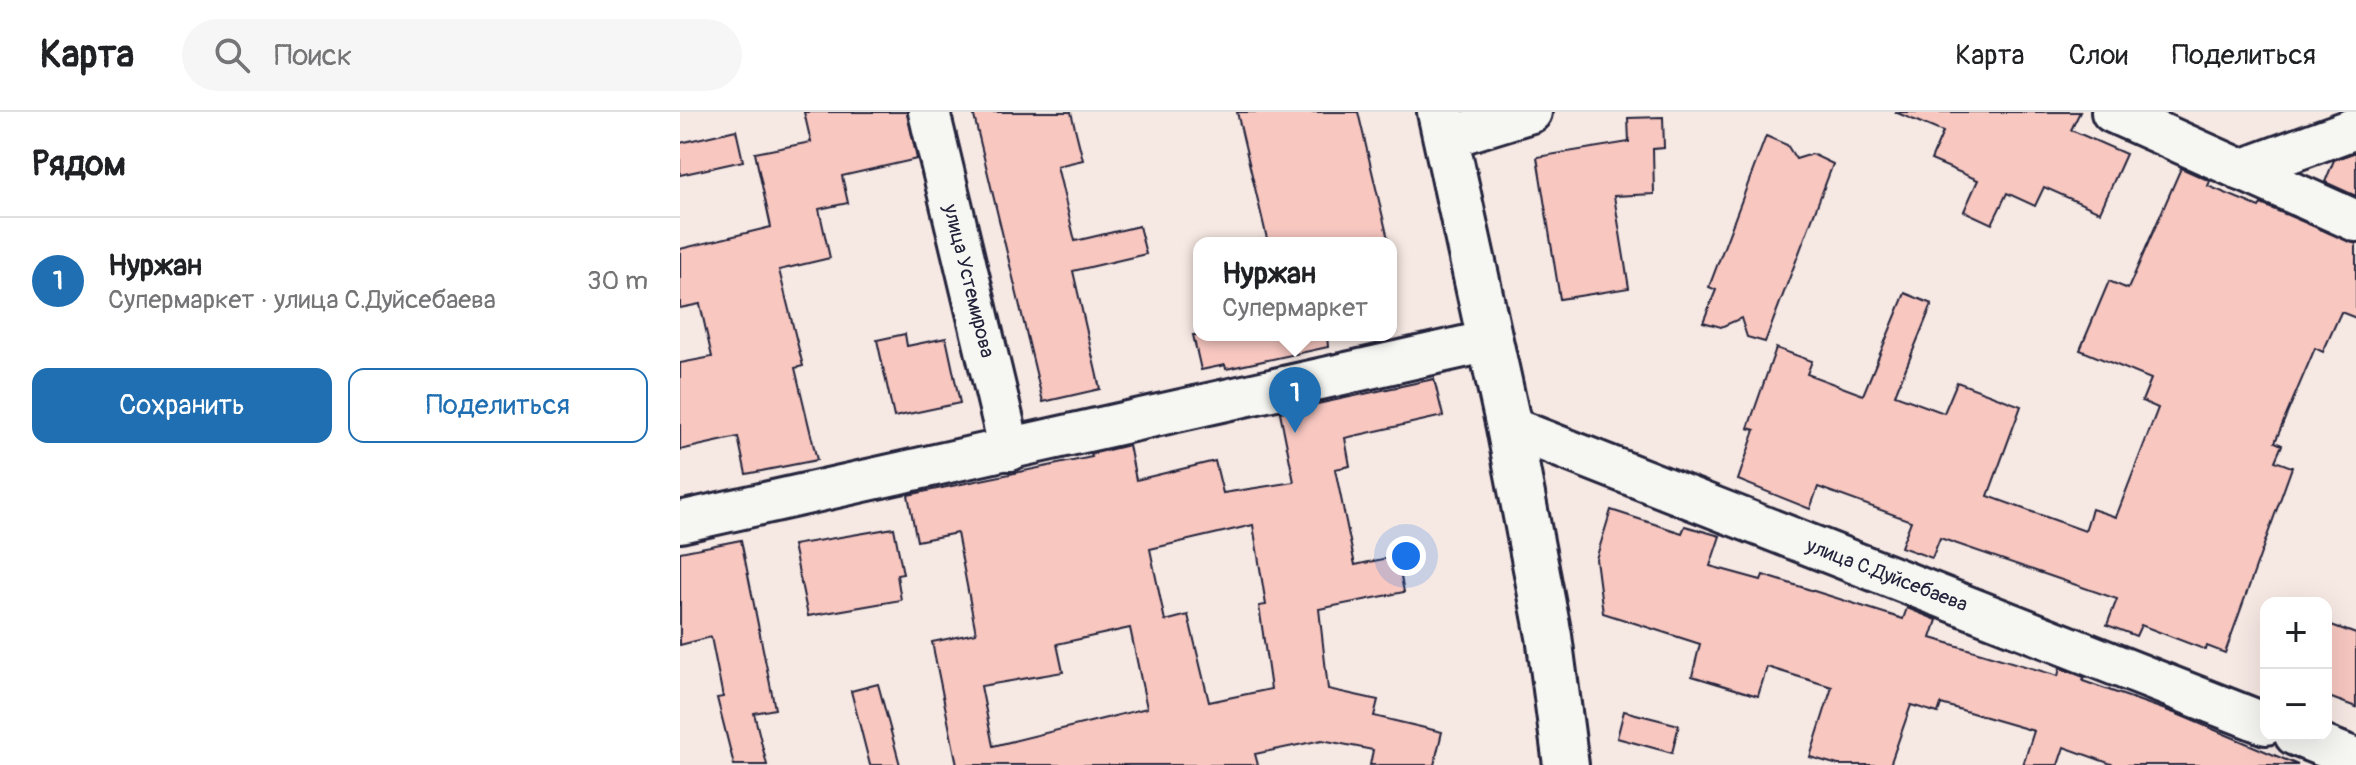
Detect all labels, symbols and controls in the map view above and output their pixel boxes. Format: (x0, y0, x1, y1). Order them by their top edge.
search box (182, 19, 742, 91)
text: Карта (40, 31, 134, 79)
icon: search (210, 33, 254, 77)
text: Поиск (274, 37, 352, 74)
text: Карта (1955, 38, 2025, 73)
text: Слои (2069, 38, 2128, 73)
text: Поделиться (2172, 38, 2316, 73)
text: Рядом (32, 143, 126, 186)
street label: улица Устемирова (938, 201, 1000, 360)
popup (1193, 237, 1397, 341)
text: Нуржан (108, 247, 202, 284)
text: Нуржан (1222, 255, 1316, 292)
text: 1 (53, 265, 63, 297)
text: 30 m (587, 265, 648, 297)
text: Супермаркет · улица С.Дуйсебаева (108, 284, 496, 316)
text: Супермаркет (1222, 292, 1368, 324)
pin: 1 (1269, 367, 1321, 433)
button: Сохранить (32, 368, 332, 443)
button: Поделиться (348, 368, 648, 443)
street label: улица С.Дуйсебаева (1802, 532, 1971, 617)
your location (1386, 536, 1426, 576)
map controls (2260, 597, 2332, 741)
button: + (2260, 597, 2332, 669)
button: − (2260, 669, 2332, 741)

